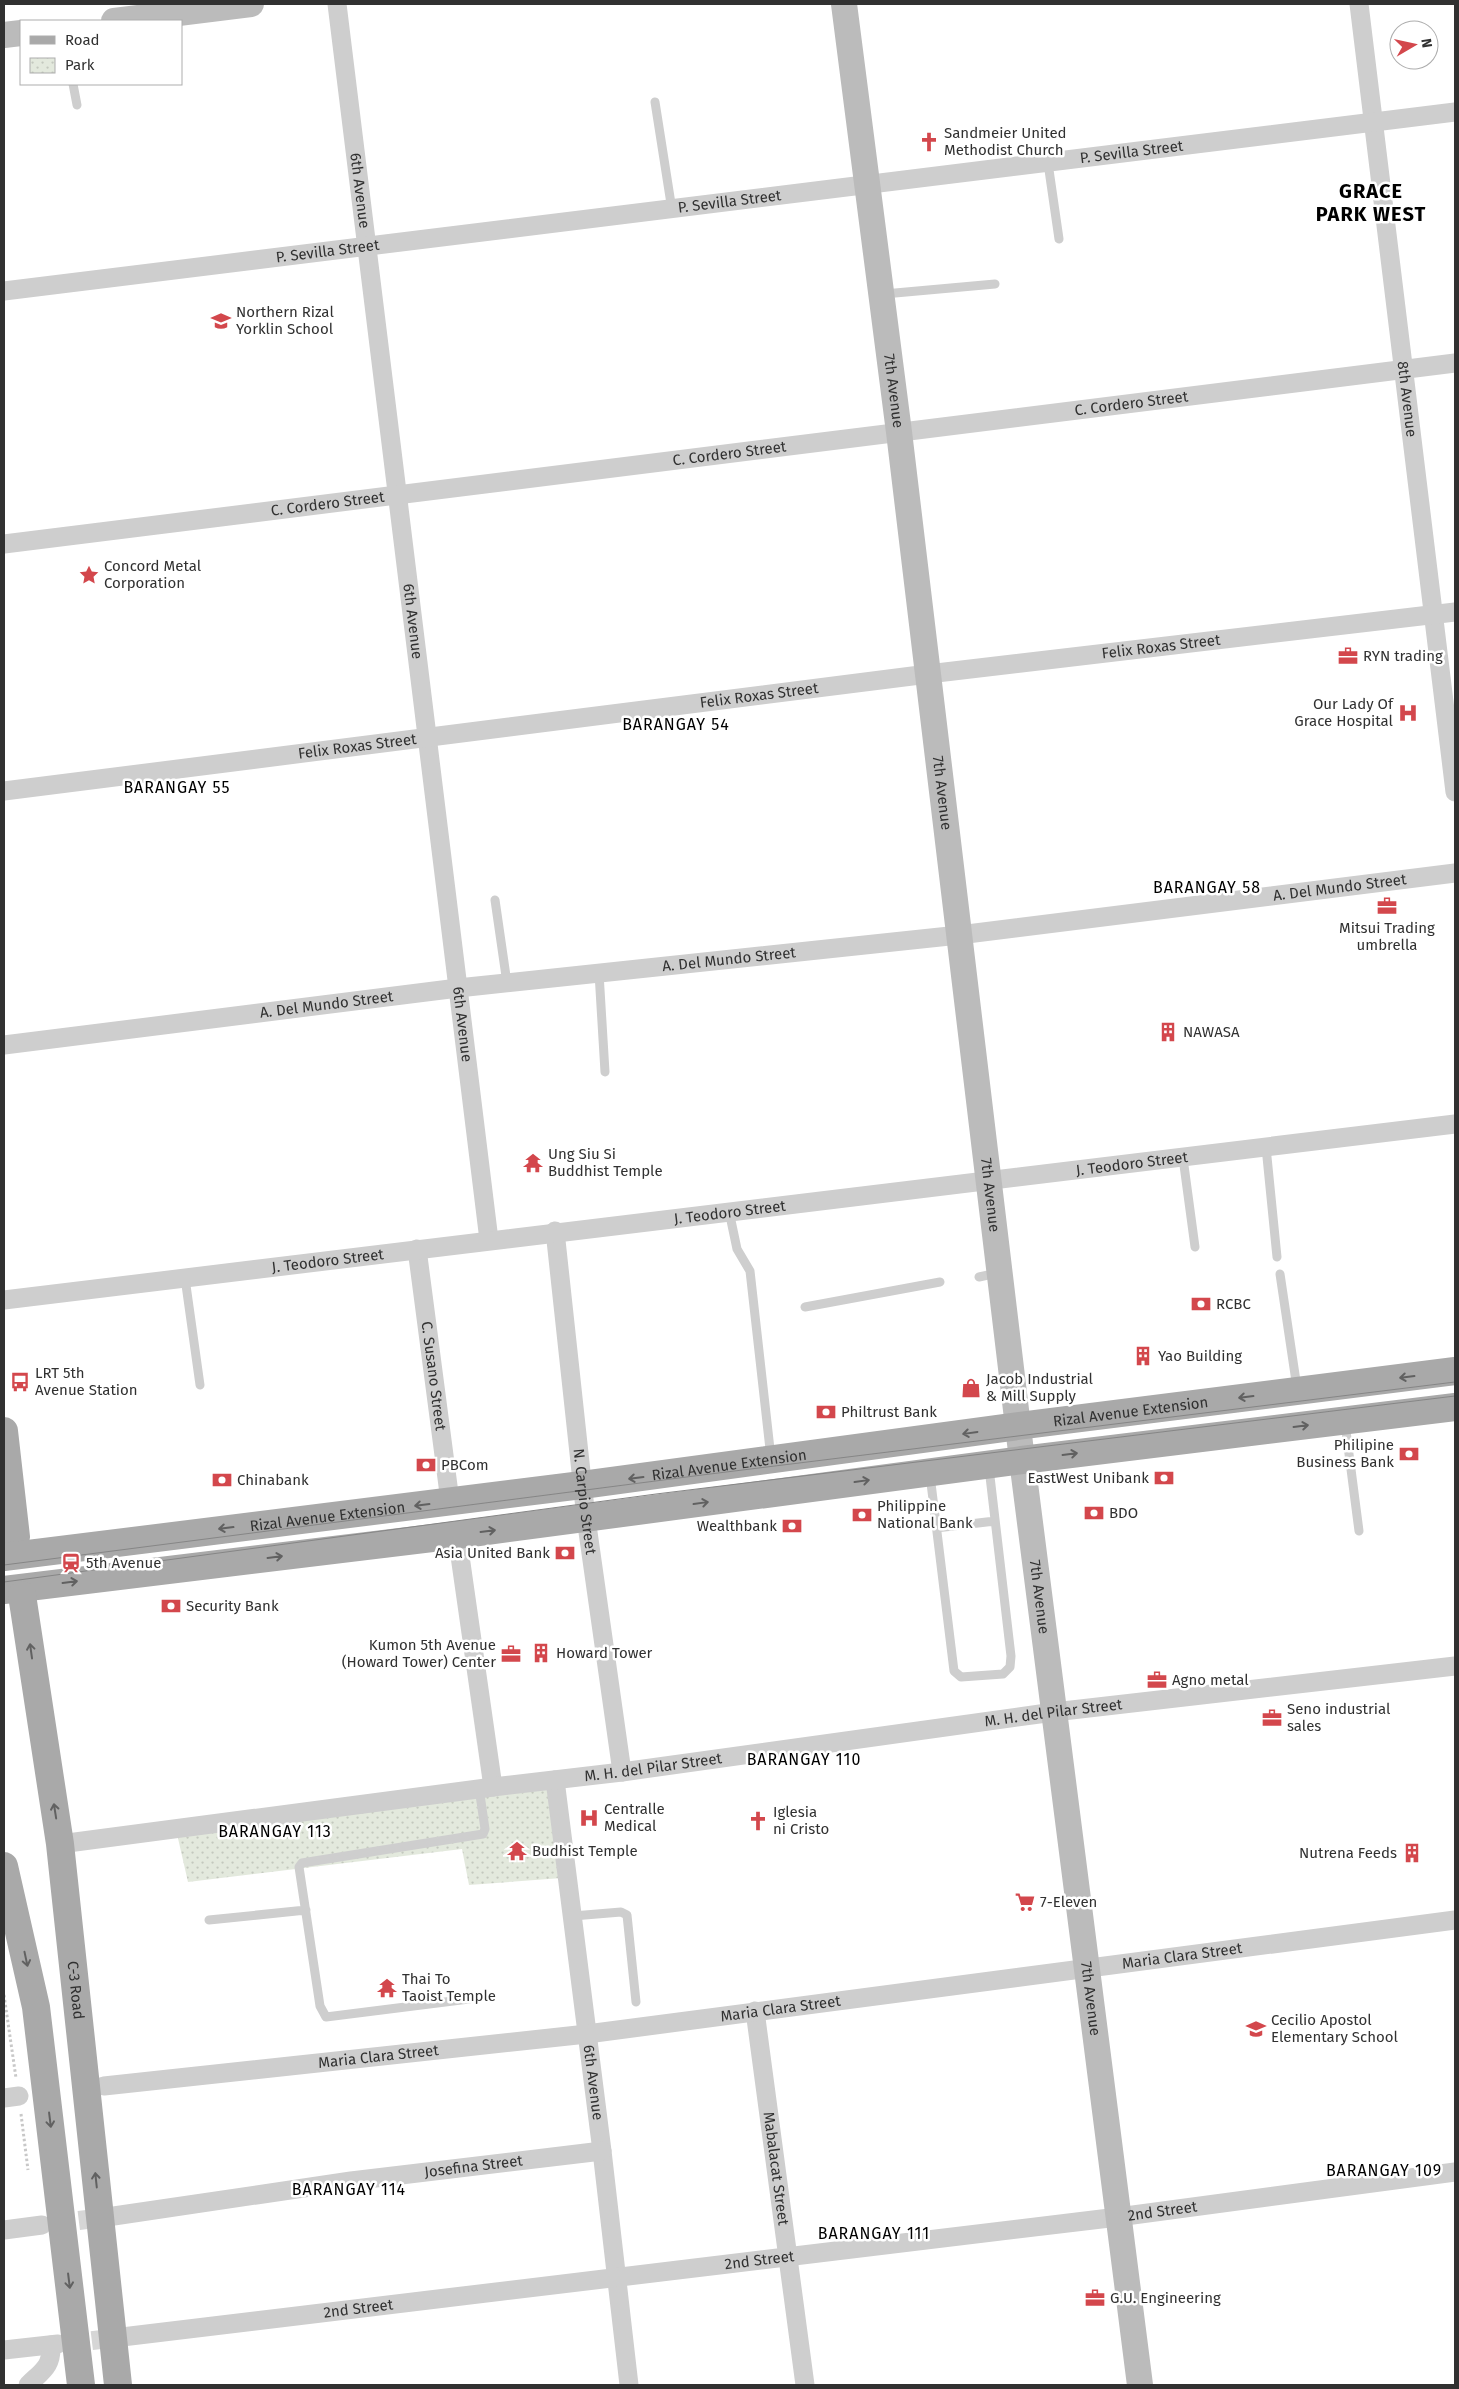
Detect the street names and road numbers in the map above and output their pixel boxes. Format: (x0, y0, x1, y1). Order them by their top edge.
street label: P. Sevilla Street (1079, 137, 1185, 167)
street label: 6th Avenue (346, 152, 374, 229)
street label: P. Sevilla Street (677, 186, 783, 217)
street label: P. Sevilla Street (275, 236, 381, 266)
street label: 7th Avenue (880, 353, 907, 429)
street label: 8th Avenue (1394, 360, 1421, 438)
street label: C. Cordero Street (1073, 387, 1190, 419)
street label: C. Cordero Street (672, 437, 788, 470)
street label: C. Cordero Street (270, 488, 386, 520)
street label: 6th Avenue (399, 583, 426, 660)
street label: Felix Roxas Street (1101, 631, 1222, 662)
street label: Felix Roxas Street (699, 679, 820, 712)
street label: Felix Roxas Street (297, 730, 418, 763)
street label: 7th Avenue (929, 755, 956, 831)
street label: A. Del Mundo Street (1272, 870, 1408, 905)
street label: A. Del Mundo Street (661, 943, 797, 975)
street label: 6th Avenue (449, 985, 476, 1063)
street label: A. Del Mundo Street (259, 987, 395, 1022)
street label: J. Teodoro Street (1075, 1148, 1189, 1179)
street label: 7th Avenue (977, 1157, 1004, 1233)
street label: J. Teodoro Street (673, 1197, 787, 1228)
street label: J. Teodoro Street (271, 1245, 385, 1276)
street label: C. Susano Street (418, 1320, 450, 1432)
street label: Rizal Avenue Extension (1052, 1393, 1209, 1431)
street label: Rizal Avenue Extension (651, 1446, 808, 1484)
street label: N. Carpio Street (570, 1447, 600, 1556)
street label: Rizal Avenue Extension (249, 1498, 406, 1535)
street label: 7th Avenue (1026, 1559, 1053, 1635)
street label: M. H. del Pilar Street (983, 1695, 1124, 1731)
street label: M. H. del Pilar Street (583, 1749, 724, 1785)
street label: Maria Clara Street (1121, 1939, 1244, 1973)
street label: C-3 Road (64, 1960, 88, 2020)
street label: 7th Avenue (1077, 1961, 1104, 2037)
street label: Maria Clara Street (719, 1992, 842, 2025)
street label: Maria Clara Street (317, 2041, 440, 2072)
street label: 6th Avenue (580, 2044, 607, 2121)
street label: Mabalacat Street (760, 2111, 793, 2227)
street label: Josefina Street (423, 2151, 524, 2181)
street label: 2nd Street (1127, 2197, 1199, 2225)
street label: 2nd Street (724, 2247, 796, 2273)
street label: 2nd Street (322, 2295, 395, 2322)

